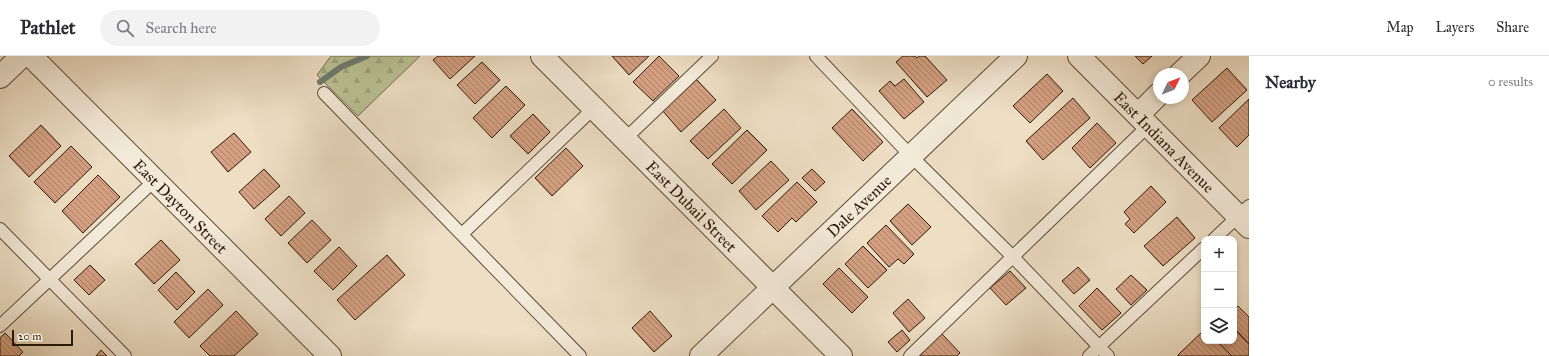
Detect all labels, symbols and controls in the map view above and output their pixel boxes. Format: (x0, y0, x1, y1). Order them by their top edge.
search box (100, 10, 380, 46)
text: Pathlet (20, 16, 76, 39)
icon: search (114, 17, 136, 39)
text: Search here (146, 19, 217, 37)
text: Map (1386, 19, 1414, 36)
text: Layers (1436, 19, 1474, 36)
text: Share (1496, 19, 1529, 36)
north arrow (1153, 68, 1189, 104)
text: Nearby (1265, 72, 1316, 93)
text: 0 results (1488, 74, 1533, 90)
street label: East Indiana Avenue (1110, 87, 1219, 197)
street label: East Dayton Street (130, 155, 232, 258)
street label: East Dubail Street (642, 157, 741, 256)
street label: Dale Avenue (823, 170, 895, 241)
map controls (1201, 236, 1237, 344)
button: + (1201, 236, 1237, 272)
button: − (1201, 272, 1237, 308)
button: layers (1201, 308, 1237, 344)
scale bar (12, 328, 73, 347)
text: 20 m (18, 330, 41, 343)

